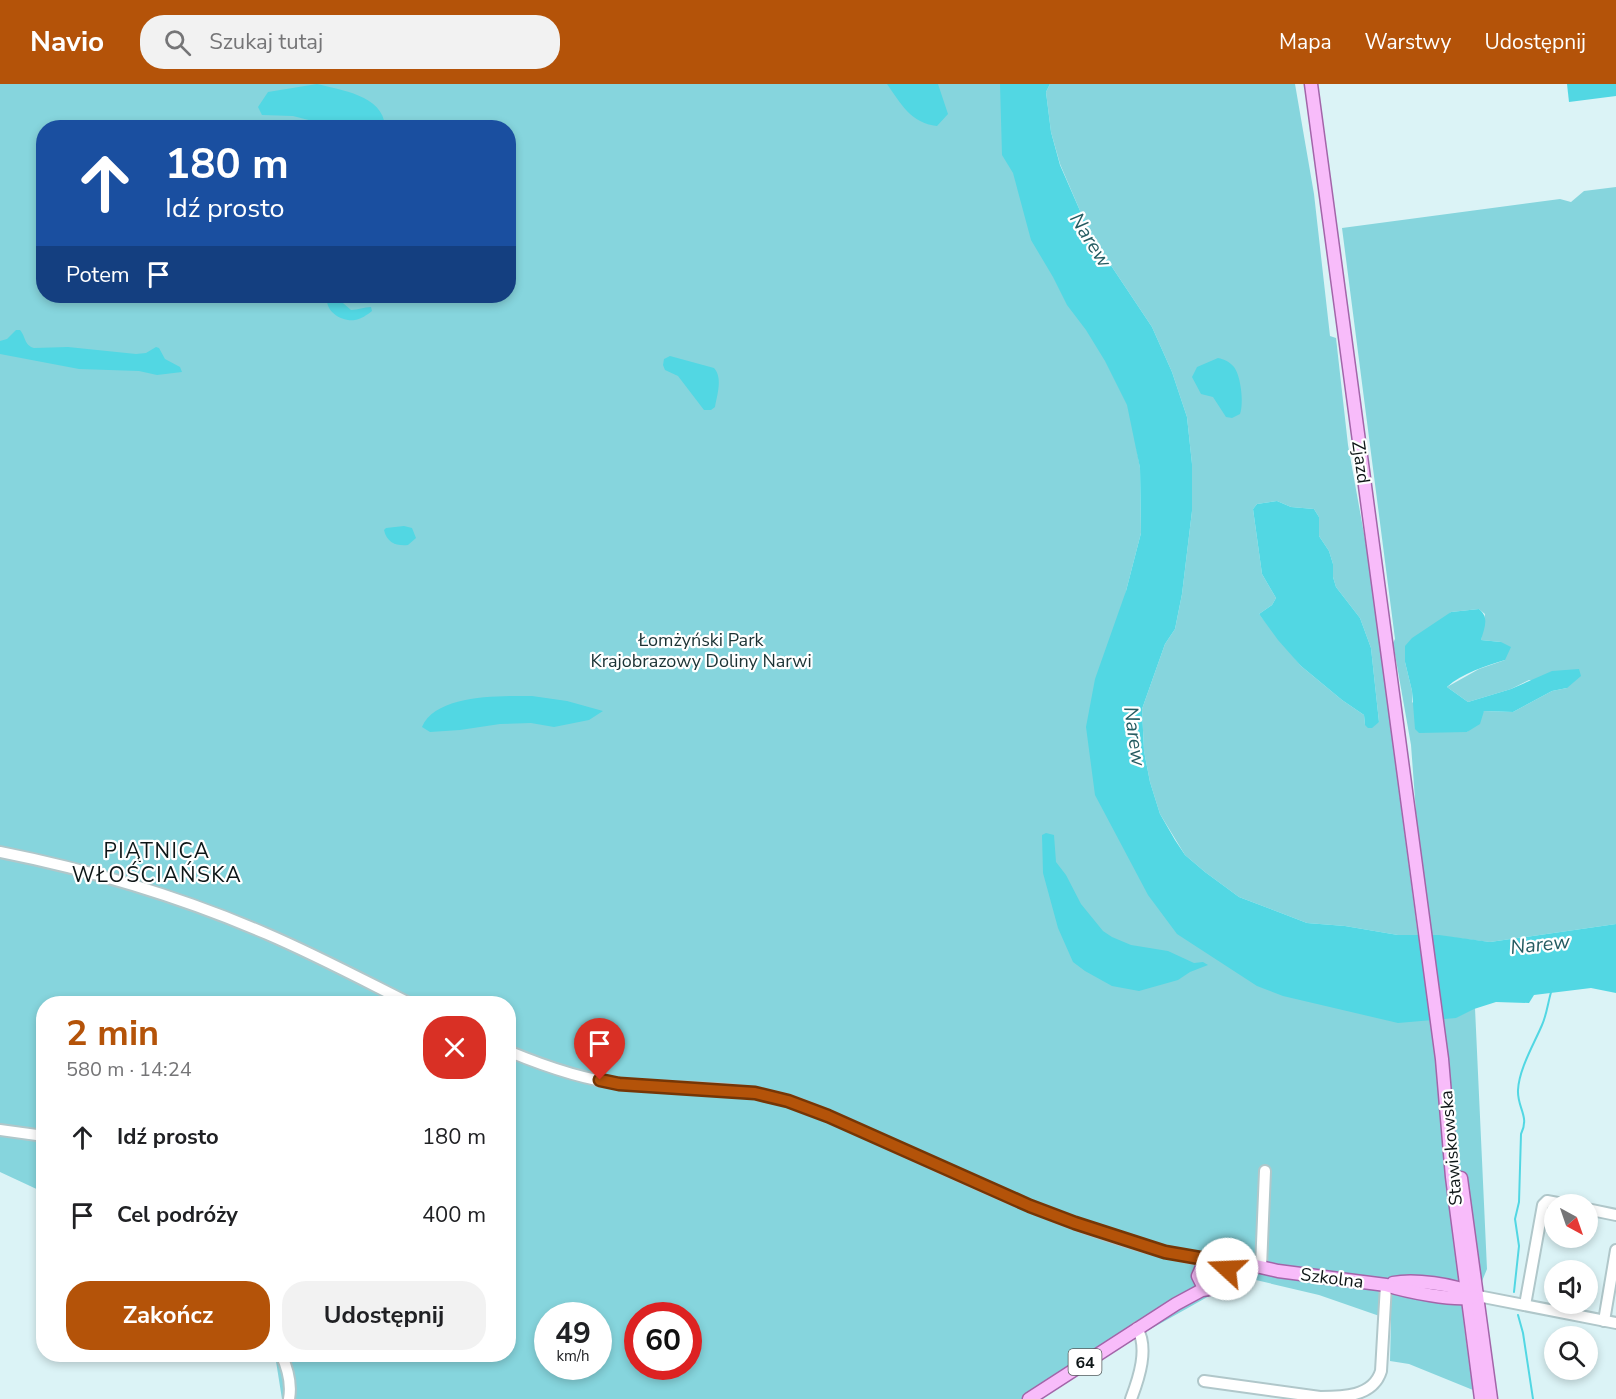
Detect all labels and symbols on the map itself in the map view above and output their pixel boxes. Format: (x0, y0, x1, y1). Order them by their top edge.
water label: Narew (1063, 208, 1118, 274)
street label: Zjazd (1346, 439, 1376, 485)
park label: Łomżyński Park Krajobrazowy Doliny Narwi (590, 628, 812, 673)
water label: Narew (1117, 705, 1152, 769)
district label: PIĄTNICA WŁOŚCIAŃSKA (72, 837, 242, 889)
water label: Narew (1509, 928, 1572, 961)
pin (574, 1018, 625, 1080)
street label: Stawiskowska (1434, 1089, 1468, 1207)
north arrow (1544, 1194, 1598, 1248)
position arrow (1195, 1237, 1259, 1301)
street label: Szkolna (1299, 1262, 1365, 1294)
speed limit sign: 60 (624, 1302, 702, 1380)
road number: 64 (1068, 1349, 1102, 1375)

